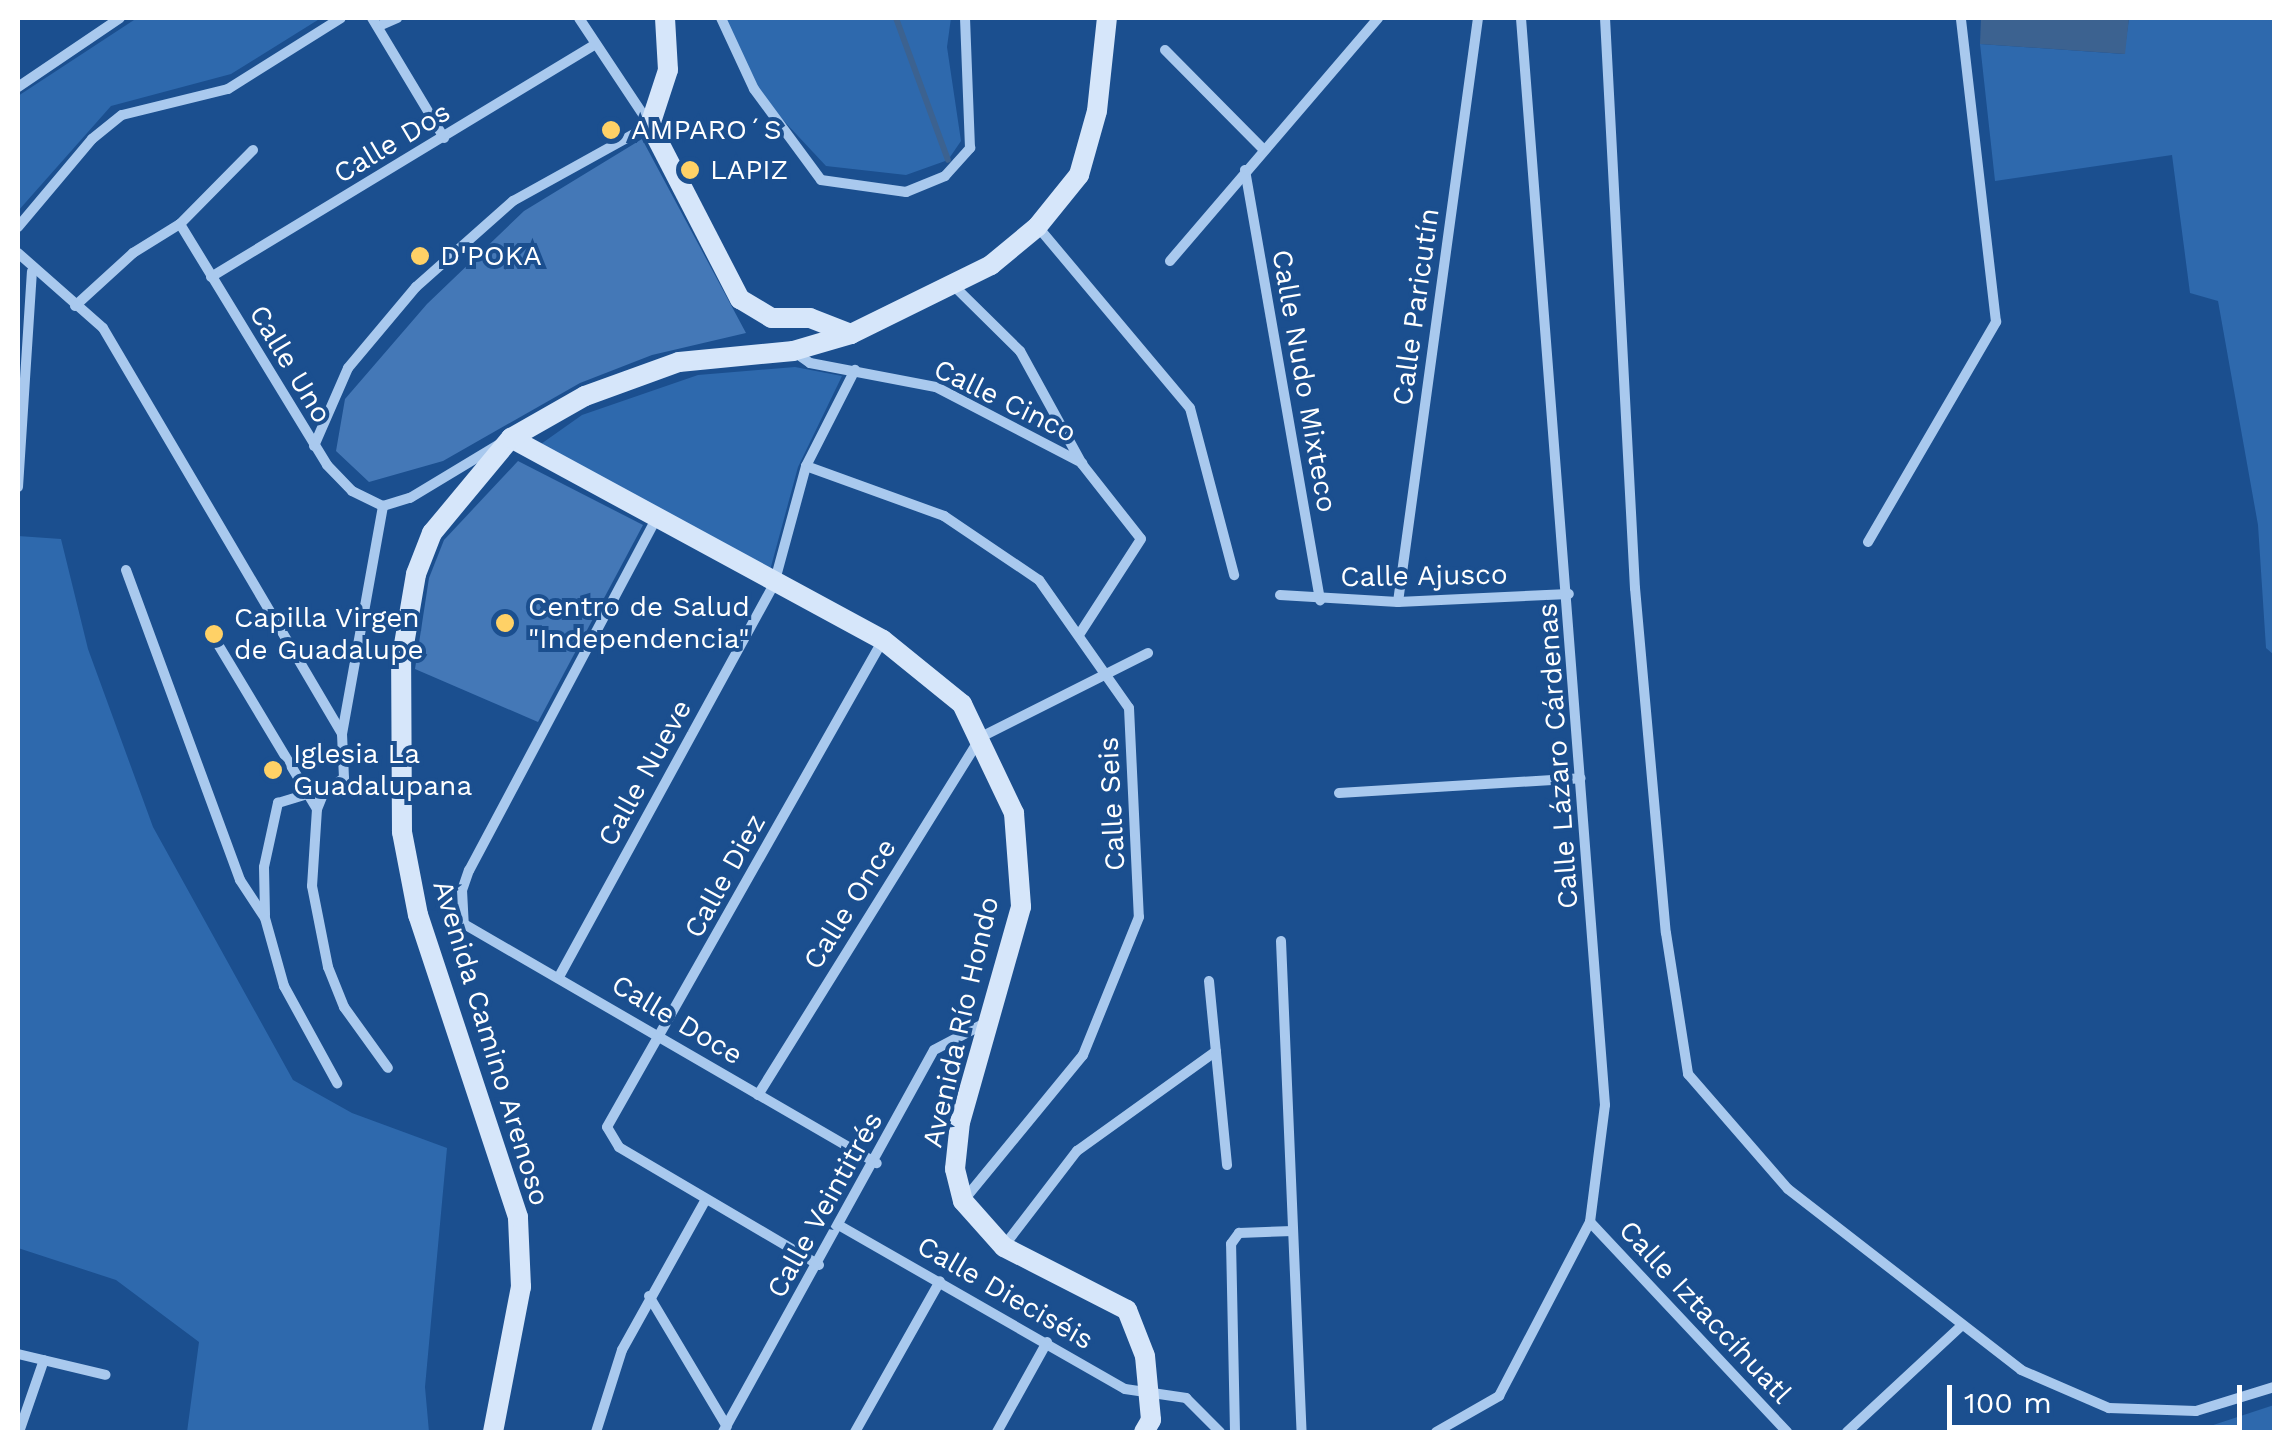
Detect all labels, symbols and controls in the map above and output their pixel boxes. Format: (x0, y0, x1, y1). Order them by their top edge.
street label: Calle Dos (328, 95, 456, 191)
place label: AMPARO´S (631, 113, 782, 147)
marker: AMPARO´S (600, 119, 622, 141)
place label: LAPIZ (710, 153, 788, 187)
marker: LAPIZ (679, 159, 701, 181)
street label: Calle Paricutín (1386, 206, 1446, 408)
place label: D'POKA (440, 239, 542, 273)
marker: D'POKA (409, 245, 431, 267)
street label: Calle Nudo Mixteco (1264, 247, 1344, 515)
street label: Calle Uno (242, 299, 338, 429)
street label: Calle Cinco (928, 352, 1082, 450)
street label: Calle Ajusco (1340, 558, 1508, 594)
place label: Centro de Salud "Independencia" (528, 590, 750, 656)
place label: Capilla Virgen de Guadalupe (234, 601, 424, 667)
street label: Calle Lázaro Cárdenas (1531, 602, 1585, 910)
marker: Centro de Salud "Independencia" (492, 610, 518, 636)
marker: Capilla Virgen de Guadalupe (203, 623, 225, 645)
street label: Calle Nueve (591, 694, 699, 852)
street label: Calle Seis (1092, 736, 1132, 872)
place label: Iglesia La Guadalupana (293, 737, 472, 803)
marker: Iglesia La Guadalupana (262, 759, 284, 781)
street label: Calle Diez (677, 808, 773, 944)
street label: Calle Once (797, 832, 903, 976)
street label: Avenida Camino Arenoso (425, 875, 557, 1211)
street label: Avenida Río Hondo (916, 893, 1006, 1151)
street label: Calle Doce (605, 968, 749, 1072)
street label: Calle Veintitrés (760, 1106, 890, 1304)
street label: Calle Iztaccíhuatl (1612, 1214, 1798, 1410)
street label: Calle Dieciséis (911, 1229, 1099, 1357)
scale bar (1952, 1365, 2247, 1427)
text: 100 m (1964, 1385, 2052, 1420)

